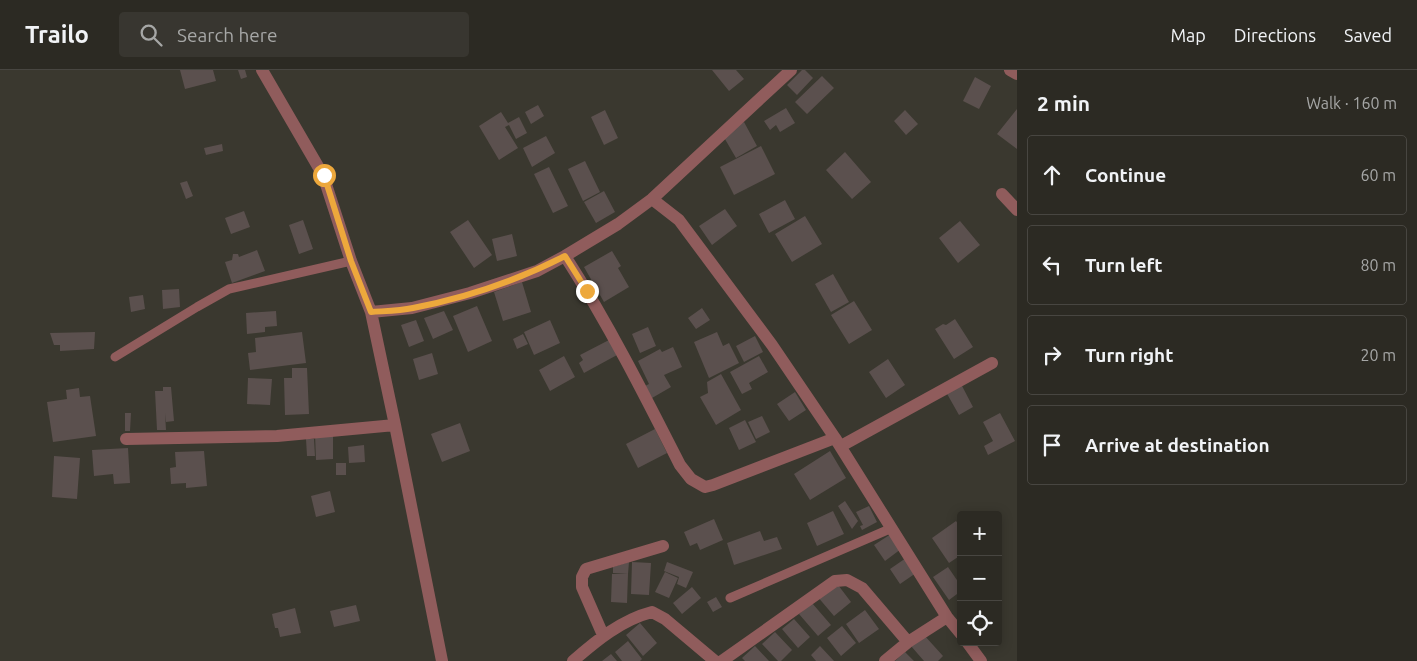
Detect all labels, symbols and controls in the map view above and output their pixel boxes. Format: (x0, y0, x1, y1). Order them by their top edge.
search box (119, 12, 469, 57)
text: Trailo (25, 21, 89, 48)
icon: search (137, 21, 165, 49)
text: Search here (177, 24, 278, 46)
text: Map (1170, 25, 1206, 45)
text: Directions (1234, 25, 1316, 45)
text: Saved (1344, 25, 1392, 45)
text: 2 min (1037, 91, 1090, 115)
text: Walk · 160 m (1306, 94, 1397, 112)
icon: ahead (1038, 161, 1066, 189)
route start (313, 164, 336, 187)
text: Continue (1085, 164, 1166, 186)
text: 60 m (1360, 166, 1396, 184)
icon: left (1038, 251, 1066, 279)
text: Turn left (1085, 254, 1163, 276)
text: 80 m (1360, 256, 1396, 274)
route end (576, 280, 599, 303)
icon: right (1038, 341, 1066, 369)
text: Turn right (1085, 344, 1173, 366)
text: 20 m (1360, 346, 1396, 364)
icon: arrive (1038, 431, 1066, 459)
text: Arrive at destination (1085, 434, 1270, 456)
map controls (957, 511, 1002, 646)
button: + (957, 511, 1002, 556)
button: − (957, 556, 1002, 601)
button: locate (957, 601, 1002, 646)

